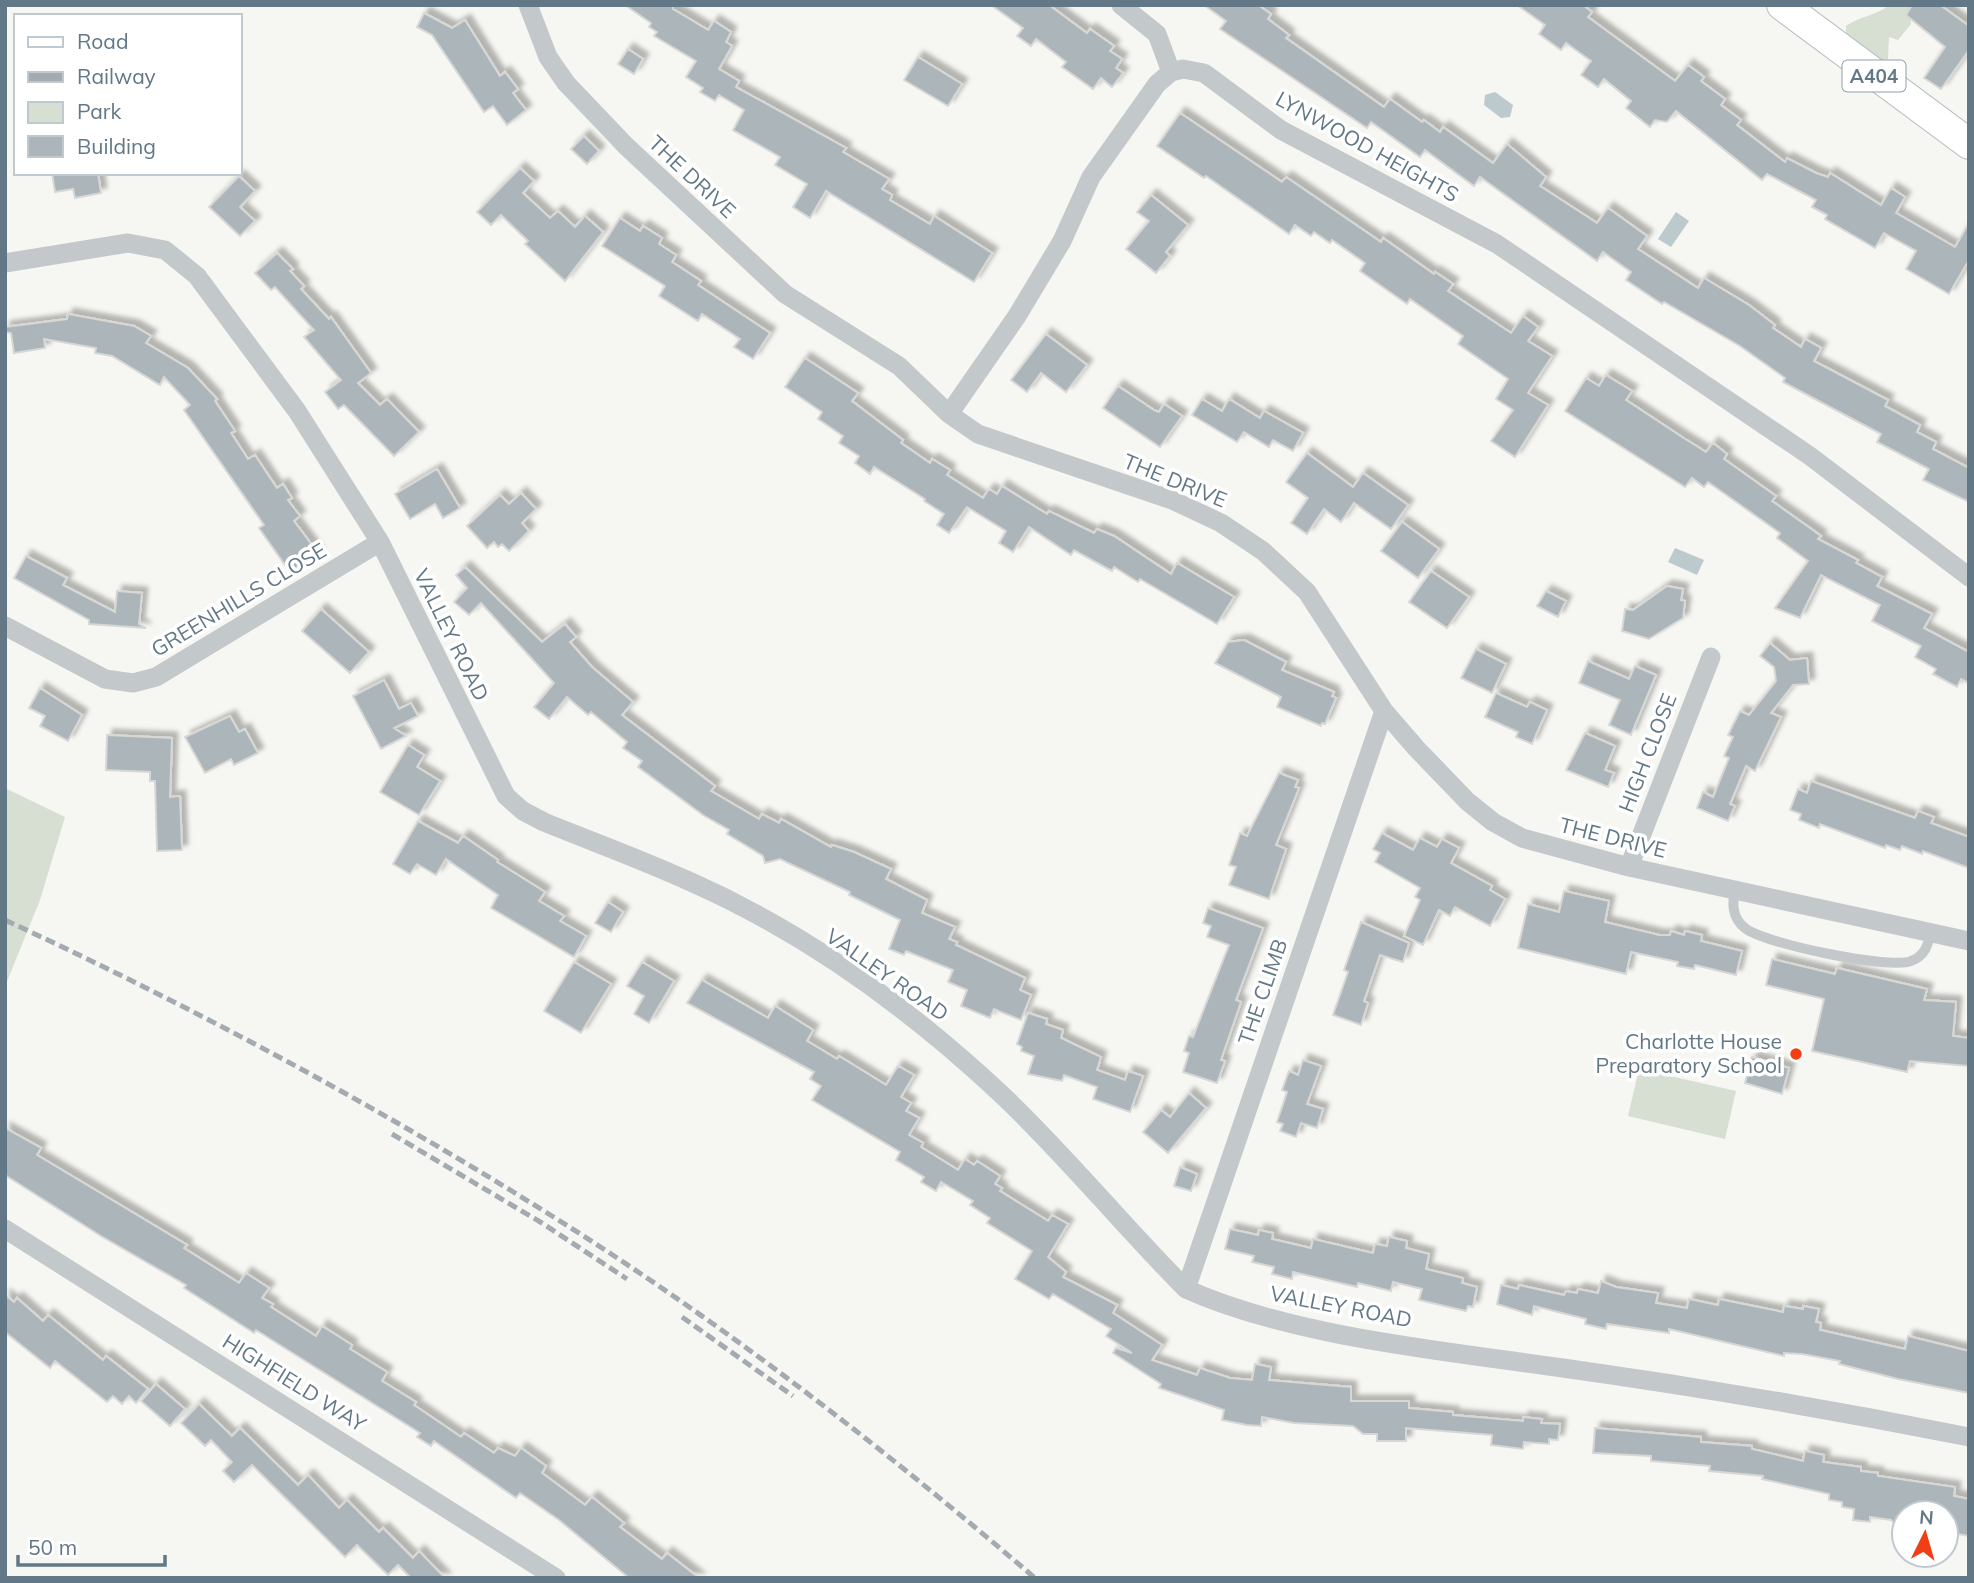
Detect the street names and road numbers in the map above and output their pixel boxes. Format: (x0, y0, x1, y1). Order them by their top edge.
road number: A404 (1842, 60, 1906, 92)
street label: LYNWOOD HEIGHTS (1272, 85, 1463, 207)
street label: THE DRIVE (644, 130, 742, 223)
street label: THE DRIVE (1120, 448, 1231, 513)
street label: GREENHILLS CLOSE (146, 537, 331, 662)
street label: VALLEY ROAD (409, 564, 495, 705)
street label: HIGH CLOSE (1613, 690, 1682, 816)
street label: THE DRIVE (1557, 811, 1669, 863)
street label: VALLEY ROAD (821, 922, 954, 1026)
street label: THE CLIMB (1232, 935, 1292, 1048)
street label: VALLEY ROAD (1268, 1280, 1414, 1332)
street label: HIGHFIELD WAY (218, 1328, 371, 1437)

